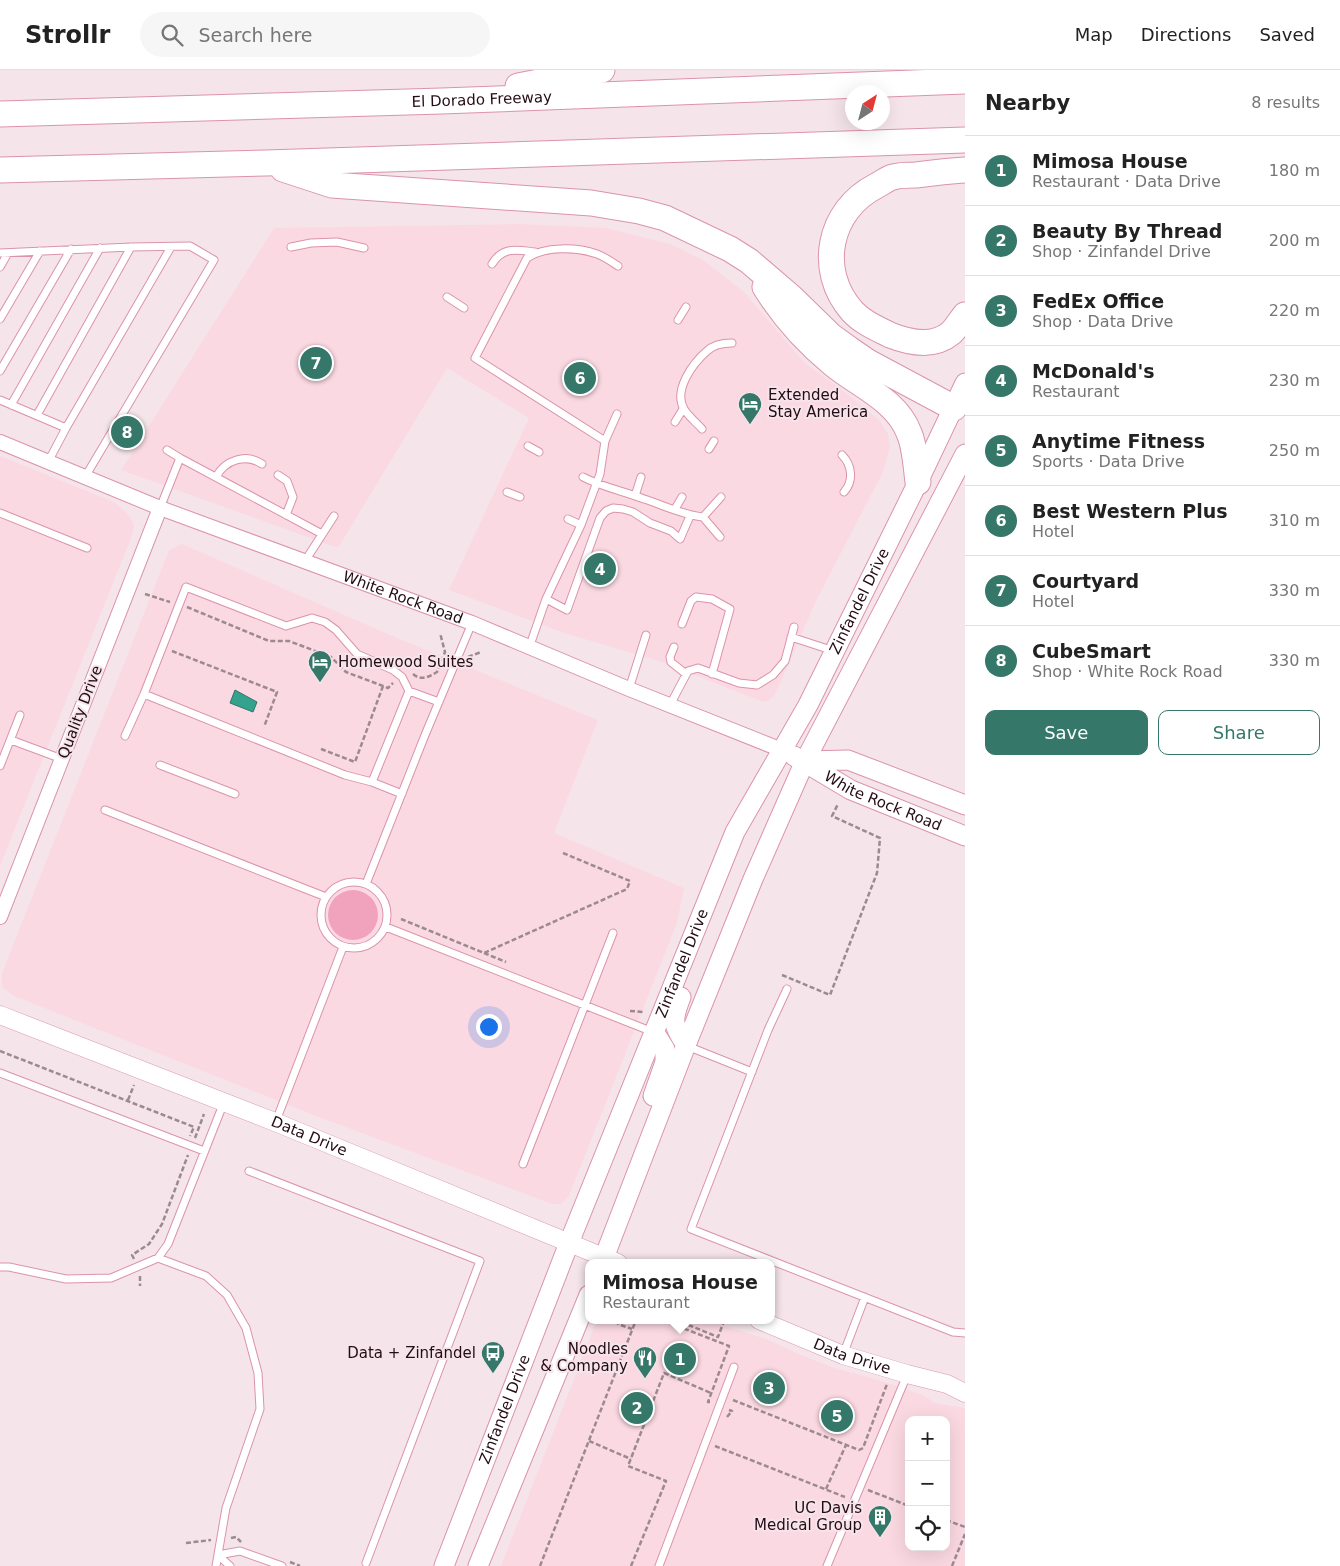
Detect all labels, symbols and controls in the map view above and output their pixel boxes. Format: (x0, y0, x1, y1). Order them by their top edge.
search box (140, 12, 490, 57)
text: Strollr (25, 21, 110, 49)
icon: search (158, 21, 186, 49)
text: Search here (198, 24, 313, 46)
text: Map (1075, 24, 1113, 45)
text: Directions (1141, 24, 1231, 45)
text: Saved (1259, 24, 1315, 45)
north arrow (845, 85, 890, 130)
street label: El Dorado Freeway (411, 88, 552, 111)
text: Nearby (985, 91, 1070, 115)
text: 8 results (1251, 93, 1320, 112)
text: Mimosa House (1032, 150, 1188, 172)
text: 1 (995, 161, 1007, 180)
text: 180 m (1269, 161, 1320, 180)
text: Restaurant · Data Drive (1032, 172, 1221, 191)
text: Beauty By Thread (1032, 220, 1222, 242)
text: 2 (995, 231, 1007, 250)
text: 200 m (1269, 231, 1320, 250)
text: Shop · Zinfandel Drive (1032, 242, 1211, 261)
text: FedEx Office (1032, 290, 1164, 312)
text: 3 (995, 301, 1007, 320)
text: 220 m (1269, 301, 1320, 320)
text: Shop · Data Drive (1032, 312, 1173, 331)
pin: 7 (300, 344, 332, 382)
pin: 6 (564, 359, 596, 397)
text: McDonald's (1032, 360, 1155, 382)
text: 4 (995, 371, 1007, 390)
text: 230 m (1269, 371, 1320, 390)
text: Restaurant (1032, 382, 1120, 401)
place label: Extended Stay America (768, 386, 868, 421)
hotel icon: Extended Stay America (737, 391, 763, 425)
pin: 8 (111, 413, 143, 451)
text: Anytime Fitness (1032, 430, 1205, 452)
text: 5 (995, 441, 1007, 460)
text: 250 m (1269, 441, 1320, 460)
text: Sports · Data Drive (1032, 452, 1185, 471)
text: Best Western Plus (1032, 500, 1228, 522)
text: 6 (995, 511, 1007, 530)
text: 310 m (1269, 511, 1320, 530)
text: Hotel (1032, 522, 1074, 541)
street label: Zinfandel Drive (826, 545, 893, 657)
pin: 4 (584, 550, 616, 588)
street label: White Rock Road (340, 567, 466, 628)
text: Courtyard (1032, 570, 1139, 592)
text: 7 (995, 581, 1007, 600)
text: 330 m (1269, 581, 1320, 600)
text: Hotel (1032, 592, 1074, 611)
text: CubeSmart (1032, 640, 1151, 662)
hotel icon: Homewood Suites (307, 649, 333, 683)
text: 8 (995, 651, 1007, 670)
text: 330 m (1269, 651, 1320, 670)
place label: Homewood Suites (338, 653, 474, 671)
text: Shop · White Rock Road (1032, 662, 1223, 681)
street label: Quality Drive (54, 663, 106, 761)
button: Save (985, 710, 1148, 755)
button: Share (1158, 710, 1320, 755)
street label: White Rock Road (821, 767, 944, 835)
street label: Zinfandel Drive (652, 906, 712, 1020)
your location (476, 1014, 502, 1040)
street label: Data Drive (268, 1112, 350, 1160)
popup (585, 1259, 775, 1324)
text: Mimosa House (602, 1271, 758, 1293)
text: Restaurant (602, 1293, 690, 1312)
street label: Data Drive (811, 1335, 893, 1378)
bus stop icon: Data + Zinfandel (480, 1340, 506, 1374)
place label: Noodles & Company (540, 1340, 628, 1375)
pin: 1 (664, 1340, 696, 1378)
place label: Data + Zinfandel (347, 1344, 476, 1362)
restaurant icon: Noodles & Company (632, 1345, 658, 1379)
street label: Zinfandel Drive (475, 1352, 534, 1467)
pin: 3 (753, 1369, 785, 1407)
pin: 2 (621, 1389, 653, 1427)
pin: 5 (821, 1397, 853, 1435)
map controls (905, 1416, 950, 1551)
button: + (905, 1416, 950, 1461)
button: − (905, 1461, 950, 1506)
place label: UC Davis Medical Group (754, 1499, 862, 1534)
building icon: UC Davis Medical Group (867, 1504, 893, 1538)
button: locate (905, 1506, 950, 1551)

